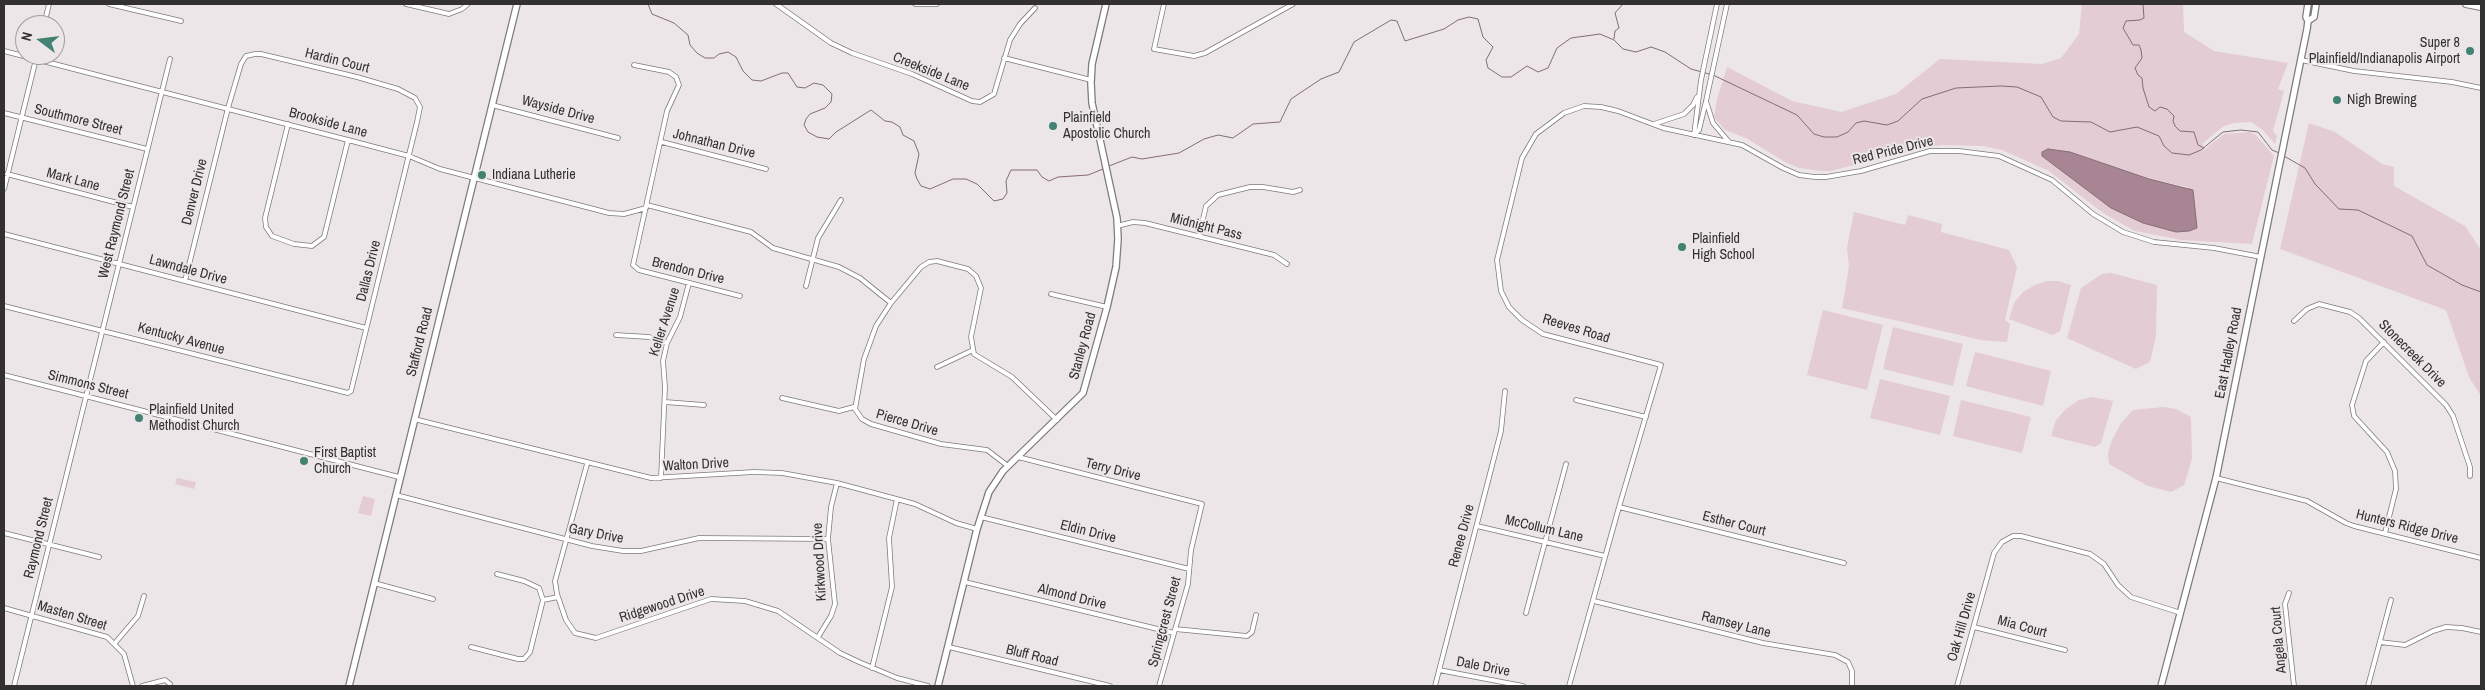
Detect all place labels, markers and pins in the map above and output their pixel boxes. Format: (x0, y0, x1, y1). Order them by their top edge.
place label: Super 8 Plainfield/Indianapolis Airport (2309, 35, 2460, 68)
marker: Super 8 Plainfield/Indianapolis Airport (2464, 45, 2476, 57)
place label: Nigh Brewing (2347, 92, 2417, 108)
marker: Nigh Brewing (2331, 94, 2343, 106)
place label: Plainfield Apostolic Church (1063, 110, 1150, 142)
marker: Plainfield Apostolic Church (1047, 120, 1059, 132)
place label: Indiana Lutherie (492, 167, 576, 183)
marker: Indiana Lutherie (476, 169, 488, 181)
place label: Plainfield High School (1692, 231, 1755, 264)
marker: Plainfield High School (1676, 241, 1688, 253)
place label: Plainfield United Methodist Church (149, 402, 240, 434)
marker: Plainfield United Methodist Church (133, 412, 145, 424)
place label: First Baptist Church (314, 445, 376, 478)
marker: First Baptist Church (298, 455, 310, 467)

